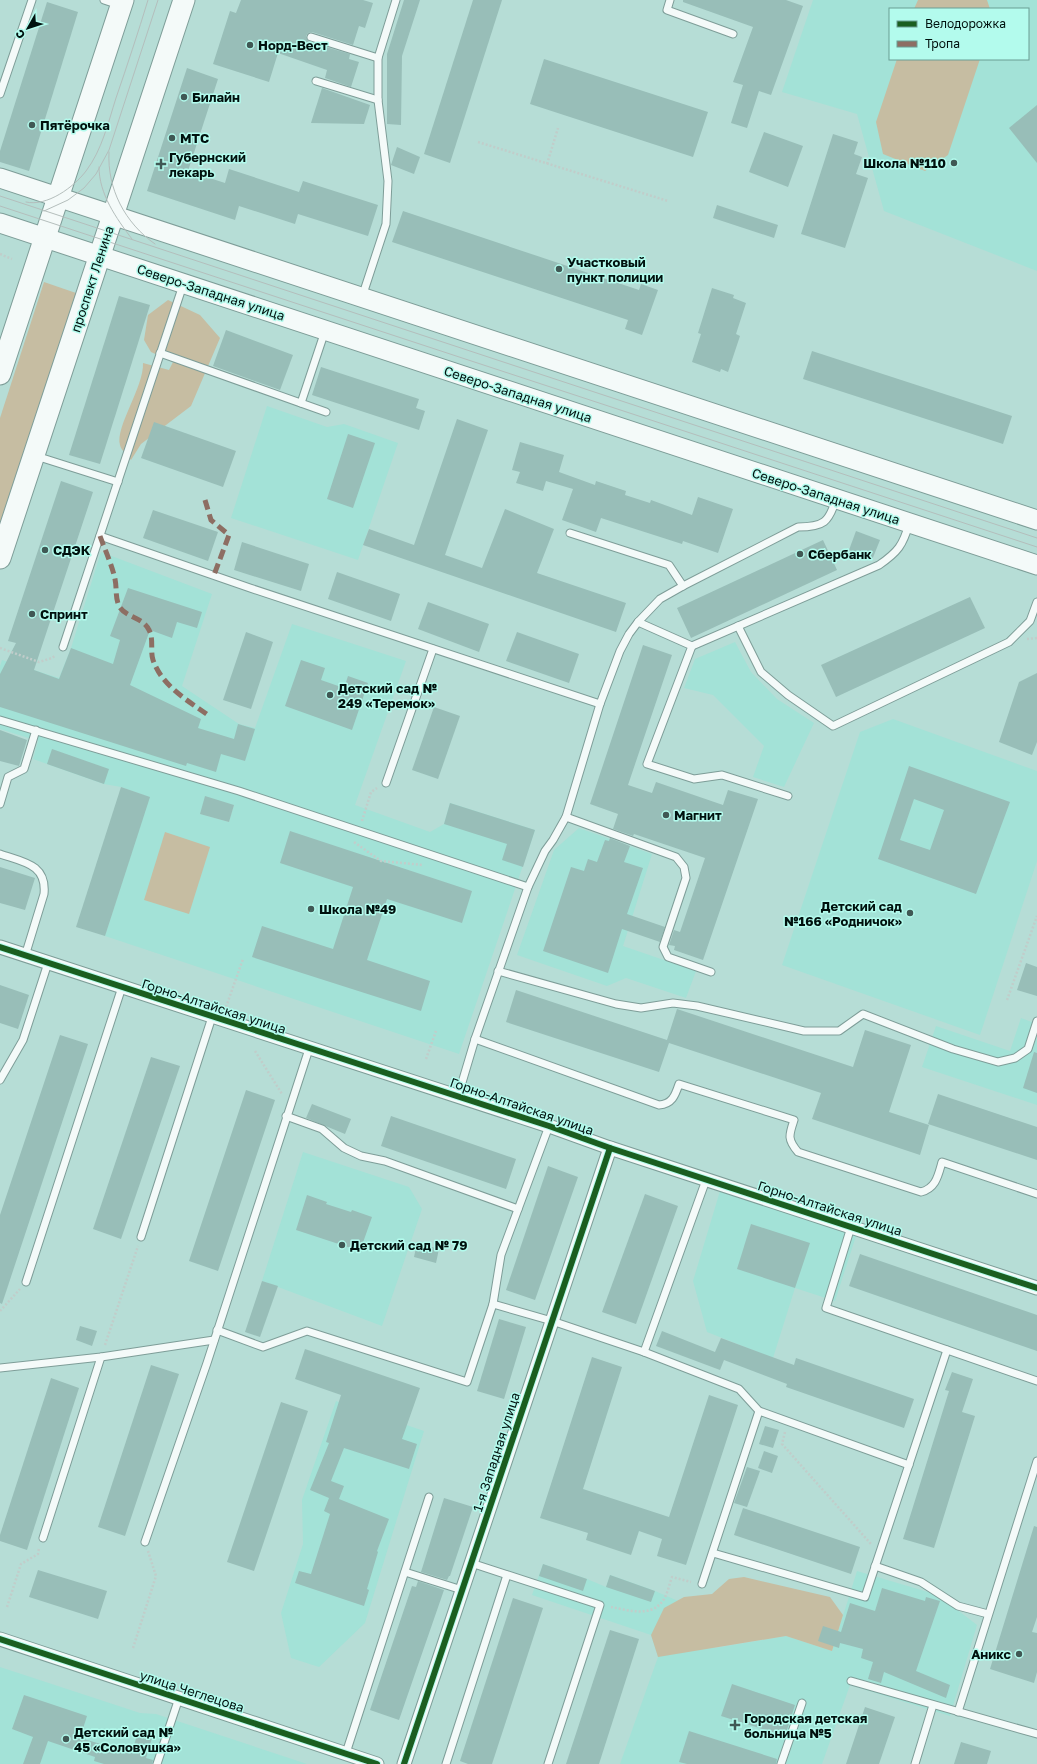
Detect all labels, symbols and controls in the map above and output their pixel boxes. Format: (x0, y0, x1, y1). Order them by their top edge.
north arrow (8, 8, 48, 48)
legend (889, 8, 1029, 60)
text: Велодорожка (925, 16, 1006, 31)
text: С (12, 27, 27, 42)
text: Тропа (925, 36, 960, 51)
place label: Норд-Вест (258, 37, 328, 53)
marker: Норд-Вест (245, 40, 255, 50)
place label: Билайн (192, 89, 240, 105)
marker: Билайн (179, 92, 189, 102)
place label: Пятёрочка (40, 117, 110, 133)
marker: Пятёрочка (27, 120, 37, 130)
place label: МТС (180, 130, 209, 146)
marker: МТС (167, 133, 177, 143)
place label: Губернский лекарь (169, 149, 246, 180)
place label: Школа №110 (863, 155, 946, 171)
marker: Школа №110 (949, 158, 959, 168)
marker: Губернский лекарь (156, 159, 166, 169)
street label: проспект Ленина (67, 224, 117, 334)
place label: Участковый пункт полиции (567, 254, 663, 285)
street label: Северо-Западная улица (135, 260, 287, 324)
marker: Участковый пункт полиции (554, 264, 564, 274)
street label: Северо-Западная улица (442, 362, 594, 426)
street label: Северо-Западная улица (750, 464, 902, 528)
place label: СДЭК (53, 542, 91, 558)
marker: СДЭК (40, 545, 50, 555)
place label: Сбербанк (808, 546, 872, 562)
marker: Сбербанк (795, 549, 805, 559)
place label: Спринт (40, 606, 88, 622)
marker: Спринт (27, 609, 37, 619)
place label: Детский сад № 249 «Теремок» (338, 680, 437, 711)
marker: Детский сад № 249 «Теремок» (325, 690, 335, 700)
place label: Магнит (674, 807, 722, 823)
marker: Магнит (661, 810, 671, 820)
place label: Детский сад №166 «Родничок» (784, 898, 902, 929)
place label: Школа №49 (319, 901, 396, 917)
marker: Школа №49 (306, 904, 316, 914)
marker: Детский сад №166 «Родничок» (905, 908, 915, 918)
street label: Горно-Алтайская улица (140, 975, 288, 1037)
street label: Горно-Алтайская улица (448, 1074, 596, 1138)
street label: Горно-Алтайская улица (756, 1177, 904, 1239)
place label: Детский сад № 79 (350, 1237, 467, 1253)
marker: Детский сад № 79 (337, 1240, 347, 1250)
street label: 1-я Западная улица (469, 1390, 523, 1514)
place label: Аникс (971, 1646, 1012, 1662)
marker: Аникс (1014, 1649, 1024, 1659)
street label: улица Чеглецова (138, 1667, 246, 1715)
place label: Городская детская больница №5 (744, 1710, 867, 1741)
marker: Городская детская больница №5 (729, 1719, 741, 1731)
place label: Детский сад № 45 «Соловушка» (74, 1724, 181, 1755)
marker: Детский сад № 45 «Соловушка» (61, 1734, 71, 1744)

